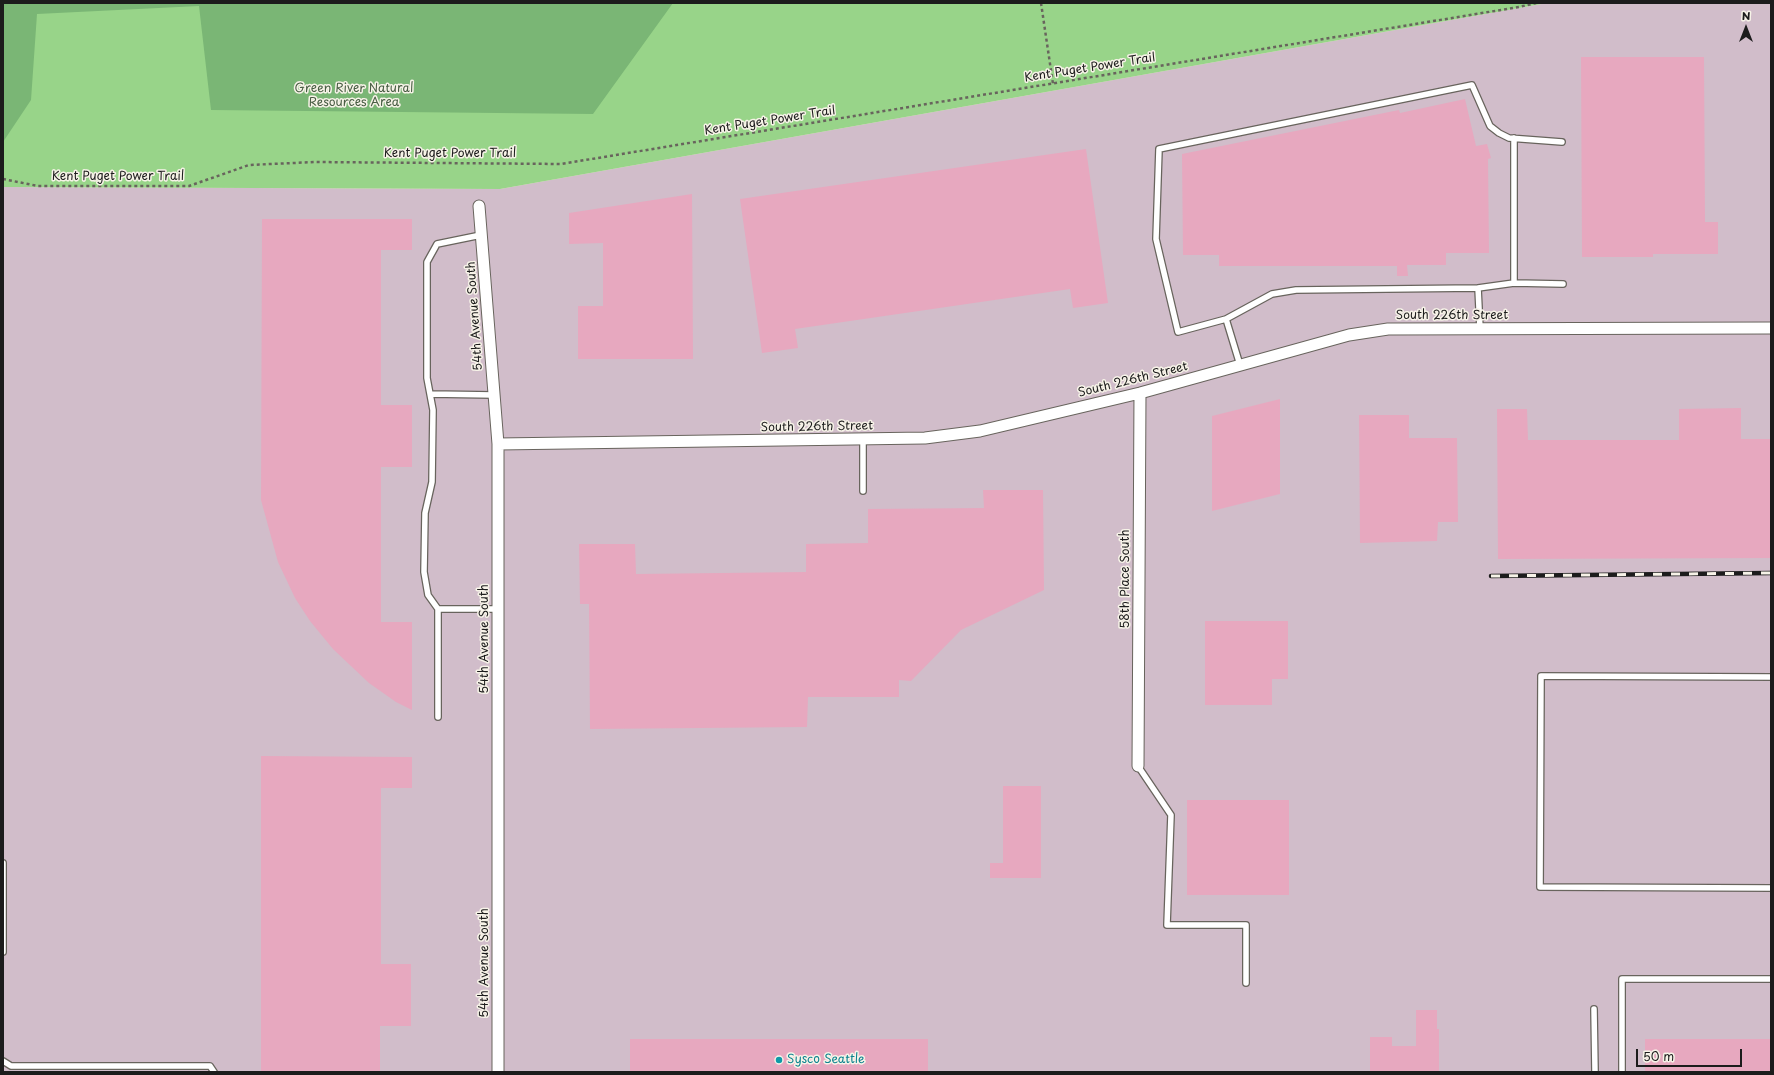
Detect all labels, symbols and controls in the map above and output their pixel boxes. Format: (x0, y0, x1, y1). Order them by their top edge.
text: N (1742, 7, 1750, 24)
north arrow (1726, 8, 1766, 48)
street label: Kent Puget Power Trail (1023, 51, 1157, 85)
park label: Green River Natural Resources Area (295, 82, 413, 110)
street label: Kent Puget Power Trail (703, 104, 837, 138)
street label: Kent Puget Power Trail (384, 147, 516, 161)
street label: Kent Puget Power Trail (52, 170, 184, 184)
street label: 54th Avenue South (464, 261, 486, 371)
street label: South 226th Street (1396, 309, 1508, 323)
street label: South 226th Street (1077, 359, 1189, 401)
street label: South 226th Street (761, 419, 873, 435)
street label: 58th Place South (1119, 530, 1133, 628)
street label: 54th Avenue South (478, 584, 492, 694)
street label: 54th Avenue South (478, 908, 492, 1018)
scale bar (1638, 1041, 1744, 1067)
text: 50 m (1643, 1047, 1674, 1065)
place label: Sysco Seattle (787, 1053, 865, 1067)
marker: Sysco Seattle (774, 1055, 784, 1065)

